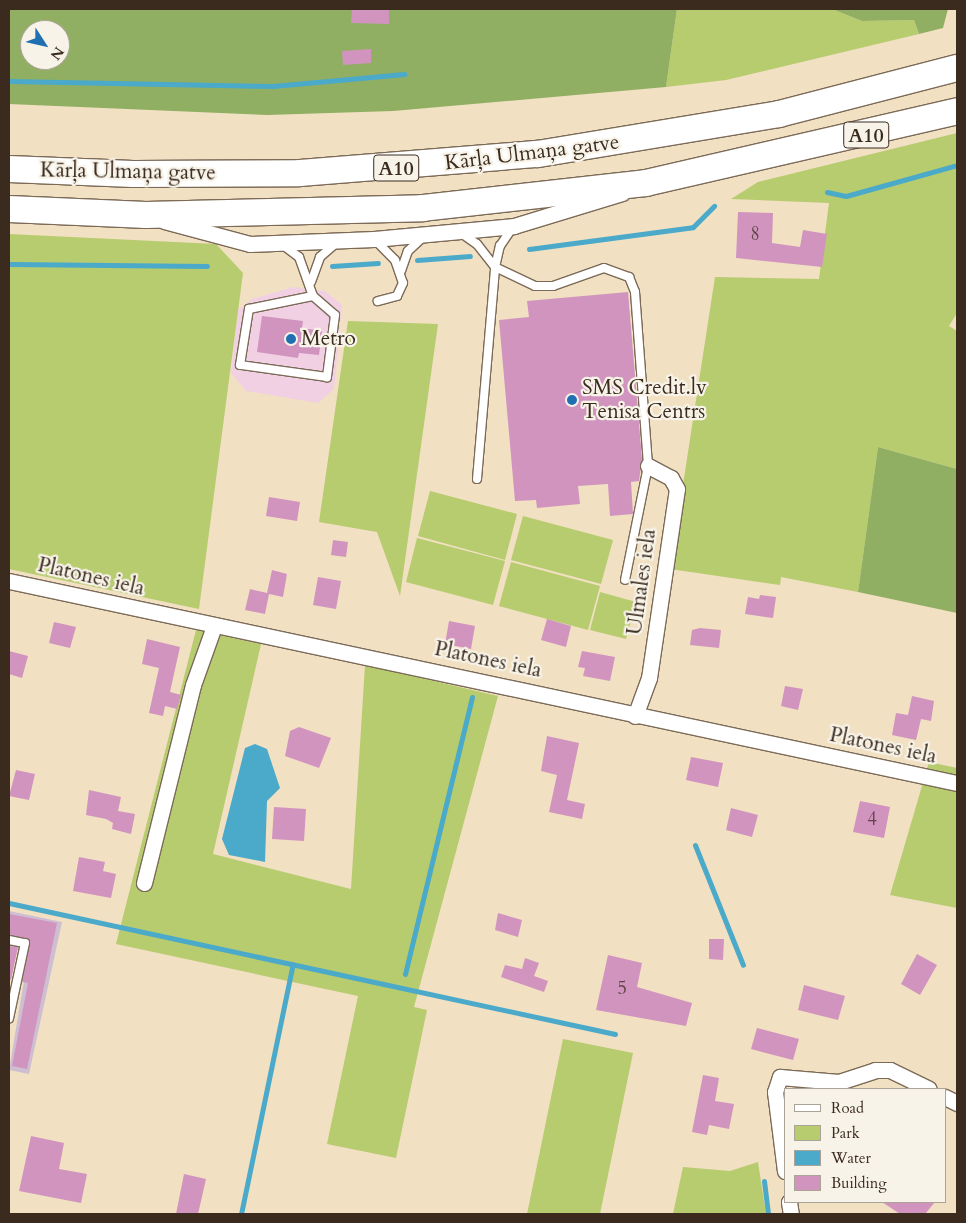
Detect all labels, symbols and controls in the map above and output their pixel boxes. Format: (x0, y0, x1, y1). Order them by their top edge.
north arrow (20, 20, 70, 70)
text: N (46, 43, 68, 64)
road number: A10 (842, 118, 890, 152)
street label: Kārļa Ulmaņa gatve (443, 130, 621, 176)
road number: A10 (372, 150, 420, 186)
street label: Kārļa Ulmaņa gatve (40, 158, 216, 186)
house number: 8 (750, 224, 760, 246)
place label: Metro (301, 326, 356, 352)
marker: Metro (285, 333, 297, 345)
place label: SMS Credit.lv Tenisa Centrs (582, 375, 707, 425)
marker: SMS Credit.lv Tenisa Centrs (566, 394, 578, 406)
street label: Ulmales iela (622, 527, 662, 637)
street label: Platones iela (35, 552, 147, 602)
street label: Platones iela (432, 636, 544, 684)
street label: Platones iela (827, 722, 939, 770)
house number: 4 (867, 809, 877, 831)
house number: 5 (617, 978, 627, 1000)
legend (784, 1088, 946, 1203)
text: Road (831, 1098, 864, 1118)
text: Park (831, 1123, 860, 1143)
text: Water (831, 1148, 871, 1168)
text: Building (831, 1173, 887, 1193)

